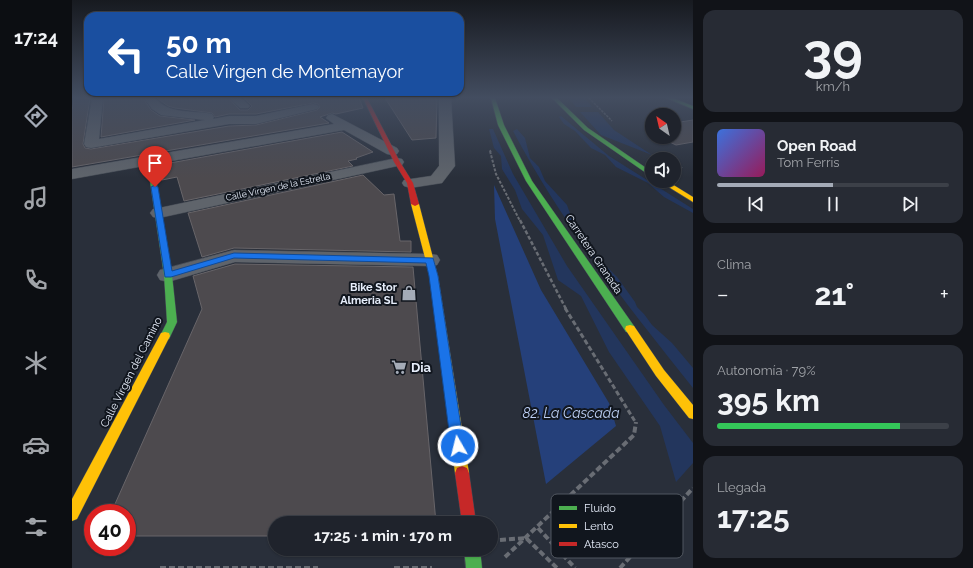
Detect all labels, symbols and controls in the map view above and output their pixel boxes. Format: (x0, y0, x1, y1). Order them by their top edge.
text: 39 (803, 22, 863, 83)
text: 17:24 (14, 27, 58, 48)
text: 50 m (166, 27, 232, 60)
icon: left (100, 28, 152, 80)
text: Calle Virgen de Montemayor (166, 61, 404, 82)
text: km/h (816, 79, 850, 94)
icon: directions (22, 102, 50, 130)
north arrow (645, 108, 681, 144)
map controls (645, 108, 681, 188)
text: Open Road (777, 137, 857, 155)
pin (138, 146, 172, 187)
icon: arrive (144, 152, 166, 174)
button: sound (645, 152, 681, 188)
text: Tom Ferris (777, 155, 840, 170)
street label: Calle Virgen de la Estrella (225, 171, 331, 203)
icon: music (22, 184, 50, 212)
icon: previous (745, 193, 767, 215)
icon: pause (822, 193, 844, 215)
icon: next (899, 193, 921, 215)
street label: Carretera Granada (562, 212, 625, 297)
text: Clima (717, 257, 751, 272)
icon: phone (22, 266, 50, 294)
text: 21° (815, 277, 854, 312)
place label: Bike Stor Almeria SL (340, 281, 398, 307)
text: − (717, 281, 729, 307)
text: + (940, 281, 949, 307)
shop icon: Bike Stor Almeria SL (400, 284, 418, 302)
street label: Calle Virgen del Camino (98, 314, 165, 430)
icon: climate (22, 349, 50, 377)
supermarket icon: Dia (390, 358, 408, 376)
place label: Dia (411, 360, 432, 375)
text: Autonomía · 79% (717, 363, 815, 378)
text: 395 km (717, 383, 820, 418)
water label: 82. La Cascada (522, 405, 620, 421)
position arrow (437, 425, 479, 467)
icon: car (22, 431, 50, 459)
text: Llegada (717, 480, 766, 495)
legend (551, 494, 683, 558)
text: 17:25 (717, 500, 790, 535)
text: Fluido (584, 502, 616, 515)
speed limit sign: 40 (84, 504, 136, 556)
icon: filters (22, 513, 50, 541)
text: Lento (584, 520, 614, 533)
text: 17:25 · 1 min · 170 m (314, 527, 452, 545)
text: Atasco (584, 538, 619, 551)

